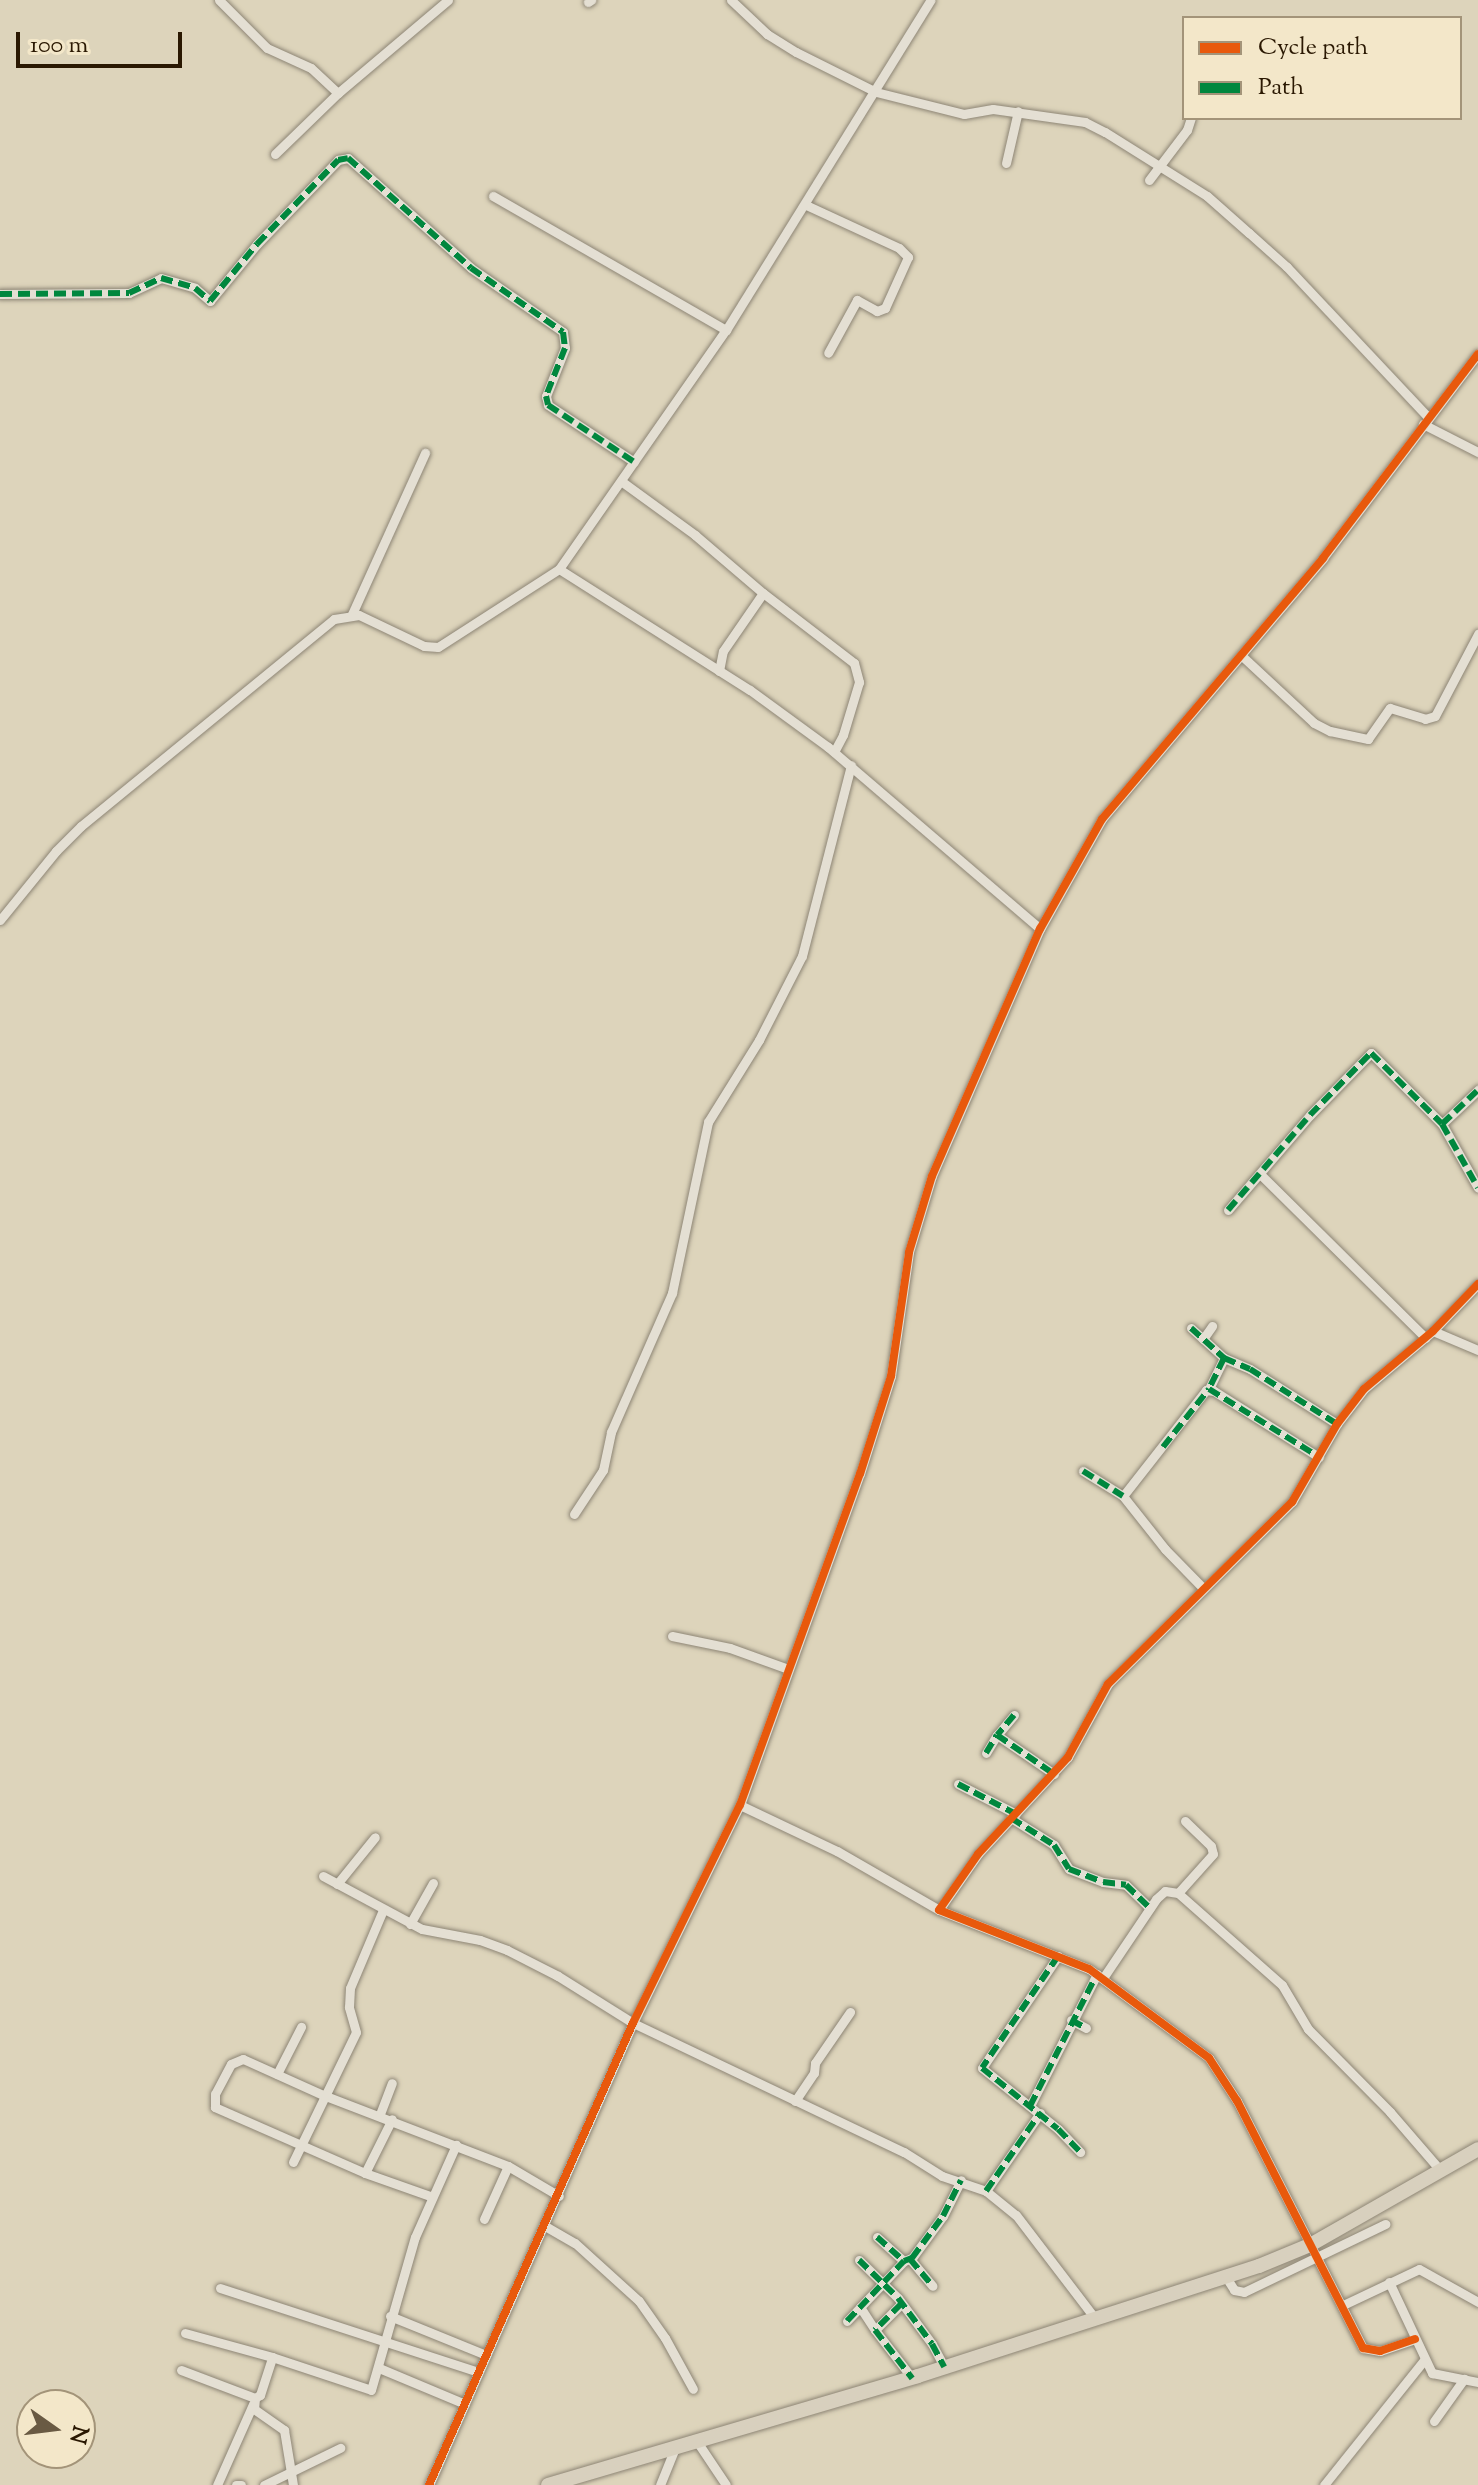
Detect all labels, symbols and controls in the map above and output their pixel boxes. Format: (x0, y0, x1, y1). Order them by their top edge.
scale bar (20, 16, 186, 66)
legend (1182, 16, 1462, 120)
text: 100 m (30, 29, 88, 63)
text: Cycle path (1258, 31, 1368, 65)
text: Path (1258, 71, 1304, 105)
north arrow (16, 2389, 96, 2469)
text: N (60, 2422, 95, 2447)

